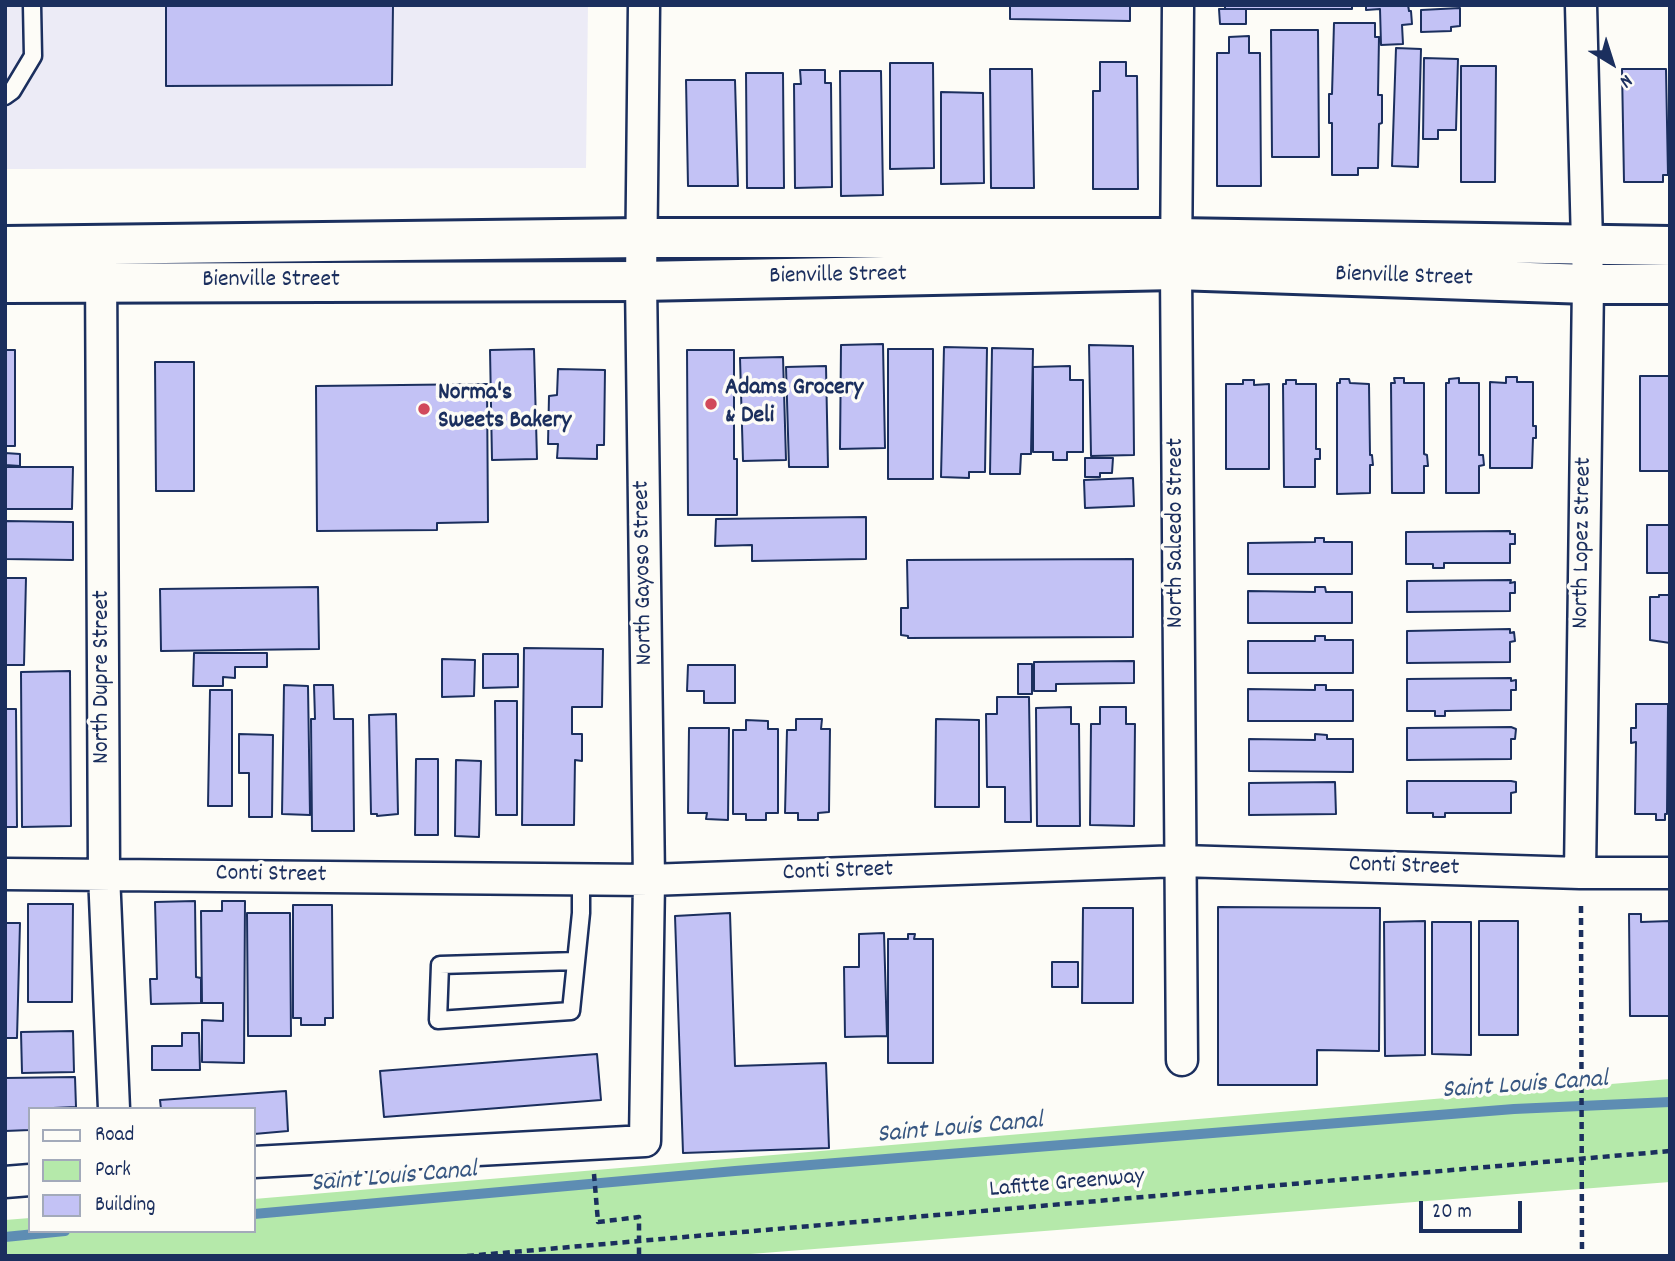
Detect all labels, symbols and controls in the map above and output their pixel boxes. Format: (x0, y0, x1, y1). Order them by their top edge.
north arrow (1577, 28, 1647, 98)
text: N (1613, 66, 1637, 93)
street label: Bienville Street (769, 261, 907, 293)
street label: Bienville Street (1335, 261, 1473, 295)
street label: Bienville Street (202, 268, 340, 296)
place label: Adams Grocery & Deli (725, 376, 863, 432)
place label: Norma's Sweets Bakery (438, 381, 571, 437)
marker: Adams Grocery & Deli (703, 396, 719, 412)
marker: Norma's Sweets Bakery (416, 401, 432, 417)
street label: North Salcedo Street (1164, 438, 1192, 628)
street label: North Lopez Street (1568, 457, 1600, 629)
street label: North Gayoso Street (629, 480, 661, 666)
street label: North Dupre Street (90, 590, 118, 764)
street label: Conti Street (1348, 852, 1460, 884)
street label: Conti Street (782, 857, 894, 889)
street label: Conti Street (215, 861, 327, 891)
water label: Saint Louis Canal (1441, 1066, 1609, 1108)
legend (28, 1107, 256, 1233)
water label: Saint Louis Canal (876, 1107, 1044, 1153)
text: Road (95, 1121, 134, 1151)
text: Park (95, 1156, 131, 1186)
water label: Saint Louis Canal (310, 1156, 478, 1202)
street label: Lafitte Greenway (988, 1164, 1146, 1206)
scale bar (1423, 1188, 1526, 1232)
text: Building (95, 1191, 155, 1221)
text: 20 m (1432, 1198, 1472, 1228)

